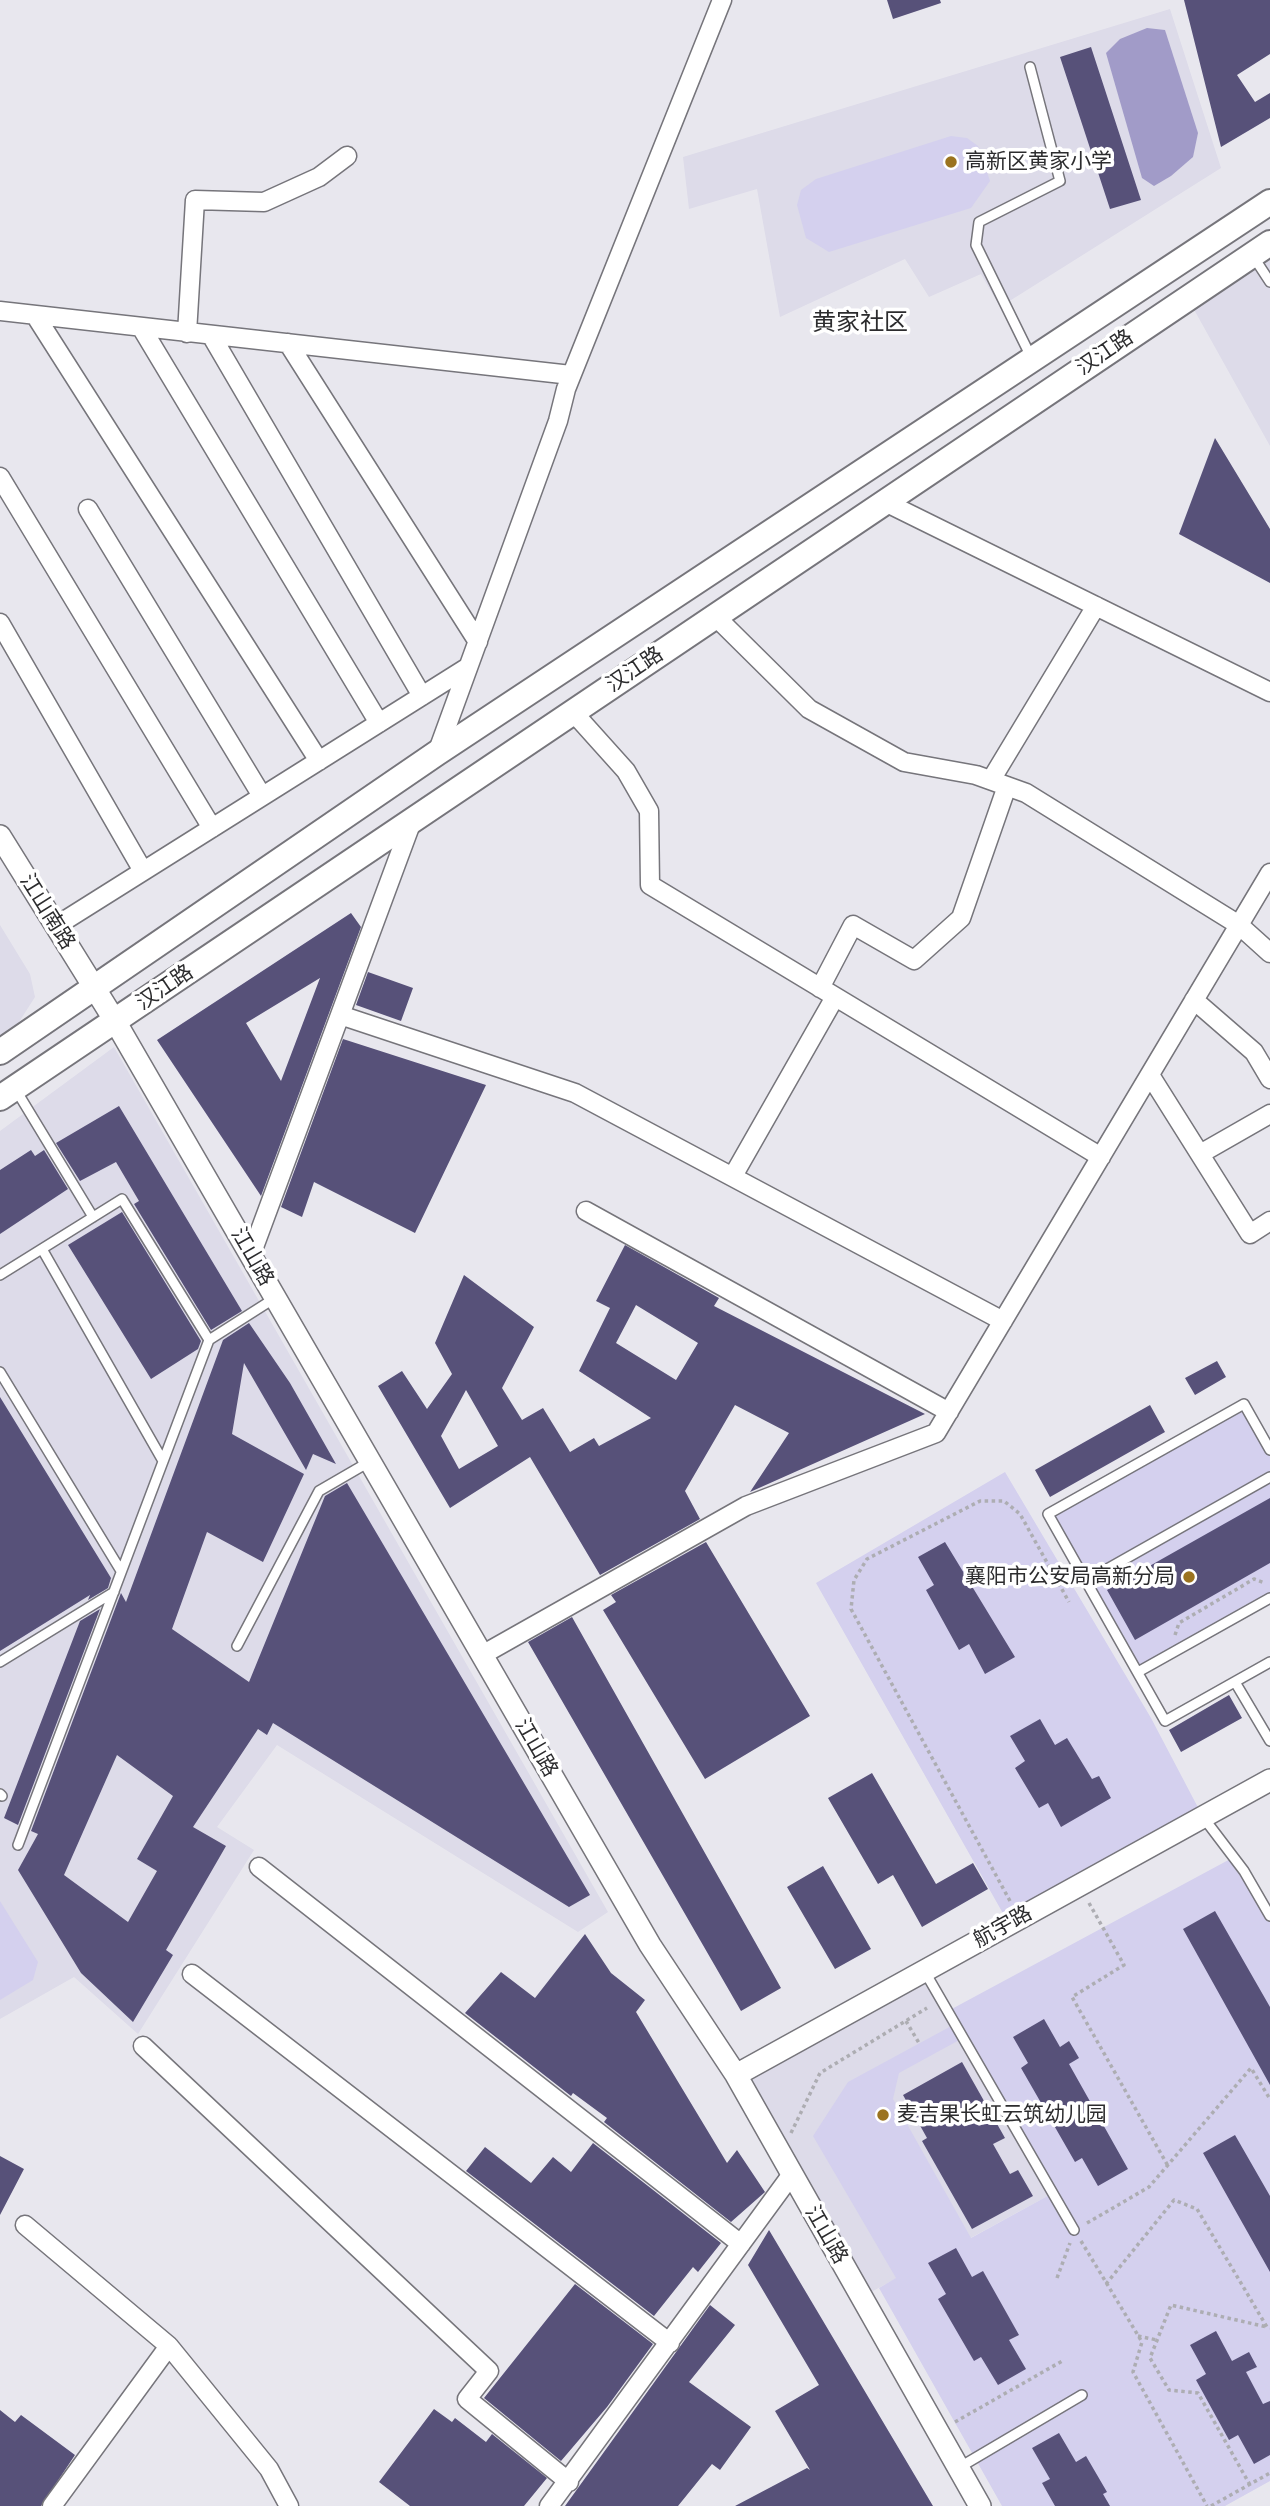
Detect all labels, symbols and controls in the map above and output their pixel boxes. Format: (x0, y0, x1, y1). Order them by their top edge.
place label: 高新区黄家小学 (965, 149, 1112, 175)
marker: 高新区黄家小学 (943, 154, 959, 170)
district label: 黄家社区 (812, 309, 908, 337)
street label: 汉江路 (1072, 325, 1138, 381)
street label: 汉江路 (602, 642, 668, 698)
street label: 江山南路 (14, 870, 80, 954)
street label: 汉江路 (132, 960, 198, 1016)
street label: 江山路 (225, 1223, 279, 1291)
place label: 襄阳市公安局高新分局 (965, 1564, 1175, 1590)
marker: 襄阳市公安局高新分局 (1181, 1569, 1197, 1585)
street label: 江山路 (509, 1714, 563, 1782)
street label: 航宇路 (969, 1901, 1037, 1953)
place label: 麦吉果长虹云筑幼儿园 (897, 2102, 1107, 2128)
marker: 麦吉果长虹云筑幼儿园 (875, 2107, 891, 2123)
street label: 江山路 (799, 2201, 853, 2269)

